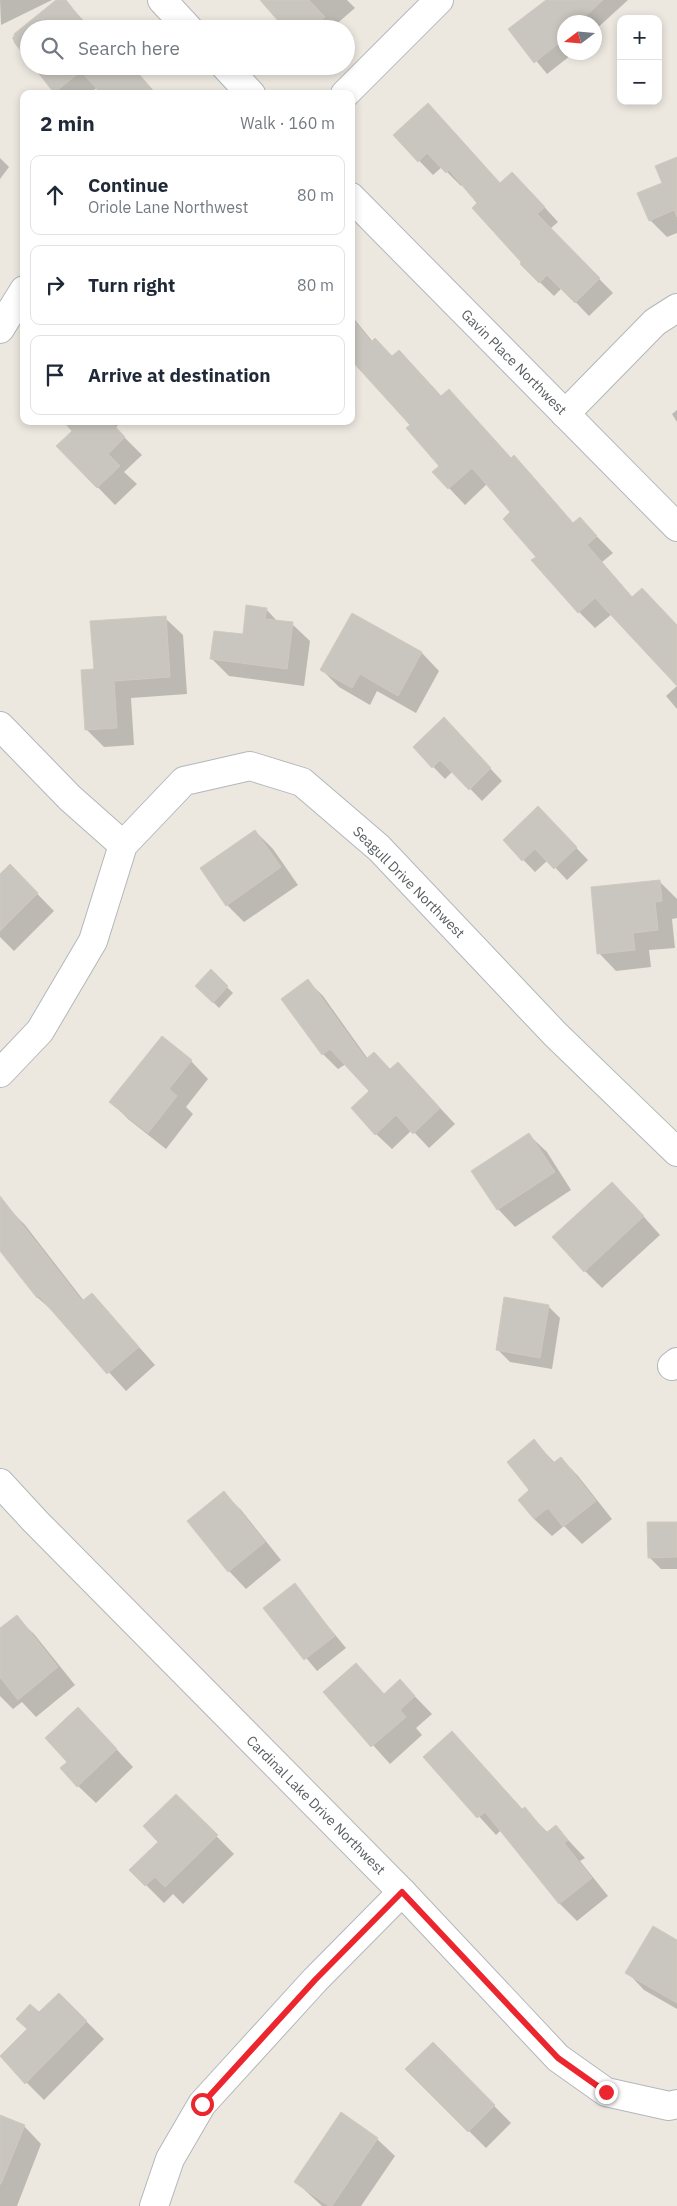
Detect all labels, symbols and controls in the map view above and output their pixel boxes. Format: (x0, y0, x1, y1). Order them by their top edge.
north arrow (557, 15, 602, 60)
map controls (617, 15, 662, 105)
button: + (617, 15, 662, 60)
search box (20, 20, 355, 75)
icon: search (38, 34, 66, 62)
text: Search here (78, 36, 180, 60)
button: − (617, 60, 662, 105)
text: 2 min (40, 109, 95, 137)
text: Walk · 160 m (240, 113, 335, 133)
text: Continue (88, 173, 168, 197)
icon: ahead (41, 181, 69, 209)
text: 80 m (297, 185, 334, 205)
text: Oriole Lane Northwest (88, 197, 248, 217)
icon: right (41, 271, 69, 299)
text: Turn right (88, 273, 175, 297)
text: 80 m (297, 275, 334, 295)
street label: Gavin Place Northwest (457, 305, 571, 419)
icon: arrive (41, 361, 69, 389)
text: Arrive at destination (88, 363, 271, 387)
street label: Seagull Drive Northwest (349, 822, 469, 942)
street label: Cardinal Lake Drive Northwest (243, 1732, 389, 1878)
route end (595, 2081, 618, 2104)
route start (191, 2093, 214, 2116)

